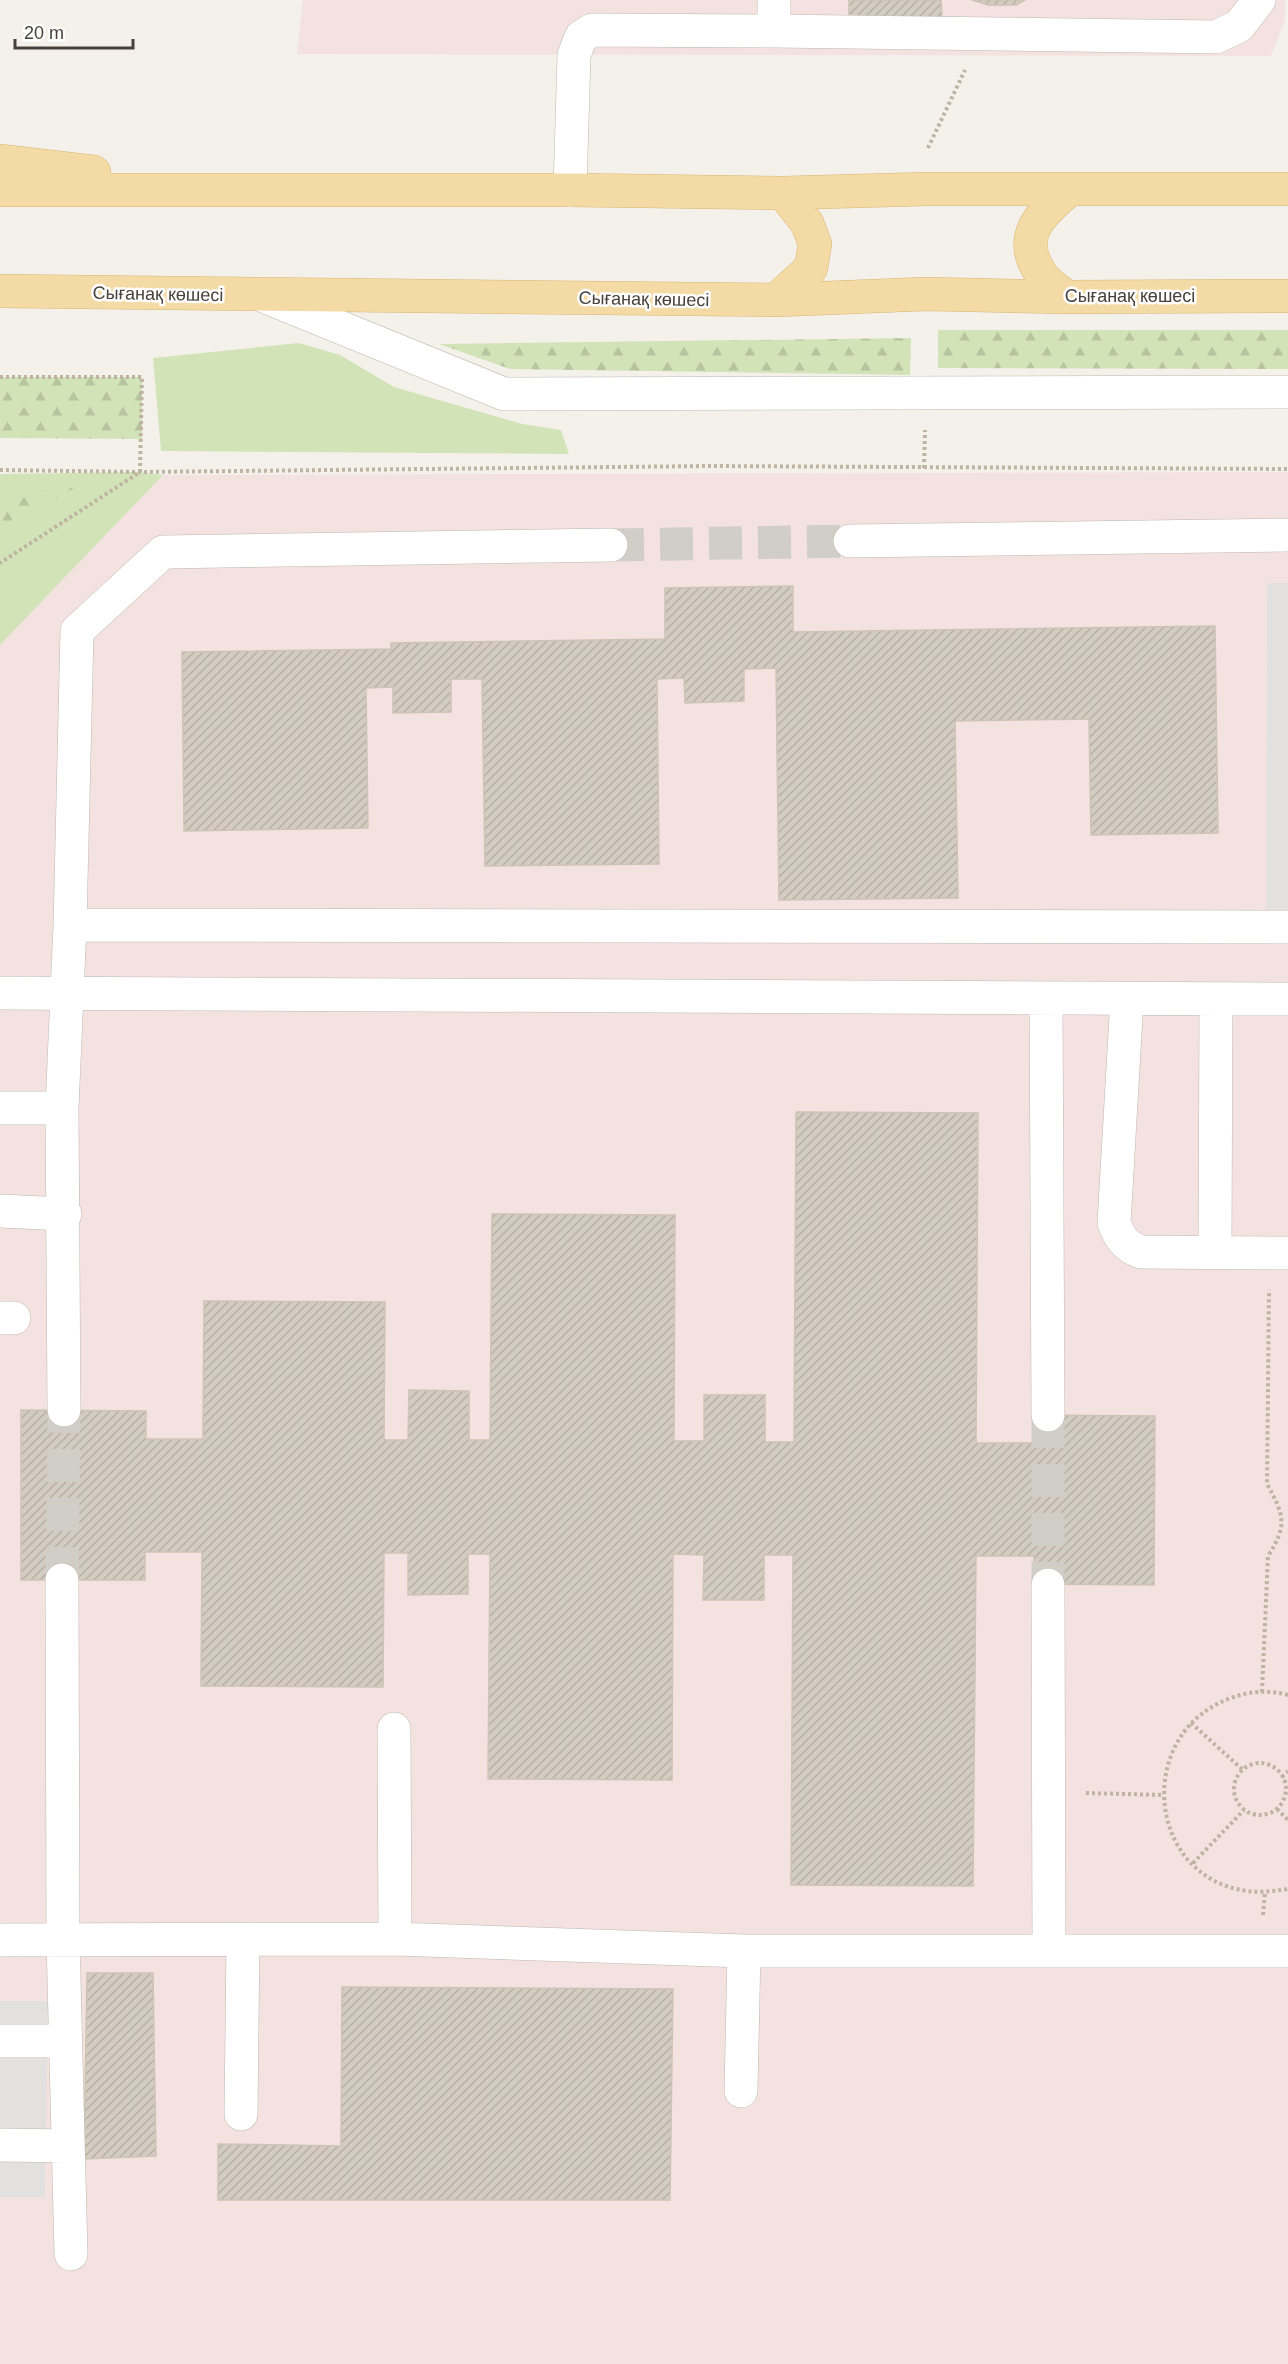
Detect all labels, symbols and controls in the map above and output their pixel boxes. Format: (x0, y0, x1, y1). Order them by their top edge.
scale bar (15, 12, 134, 50)
text: 20 m (24, 23, 64, 43)
street label: Сығанақ көшесі (92, 283, 224, 305)
street label: Сығанақ көшесі (1065, 286, 1195, 306)
street label: Сығанақ көшесі (578, 288, 710, 310)

